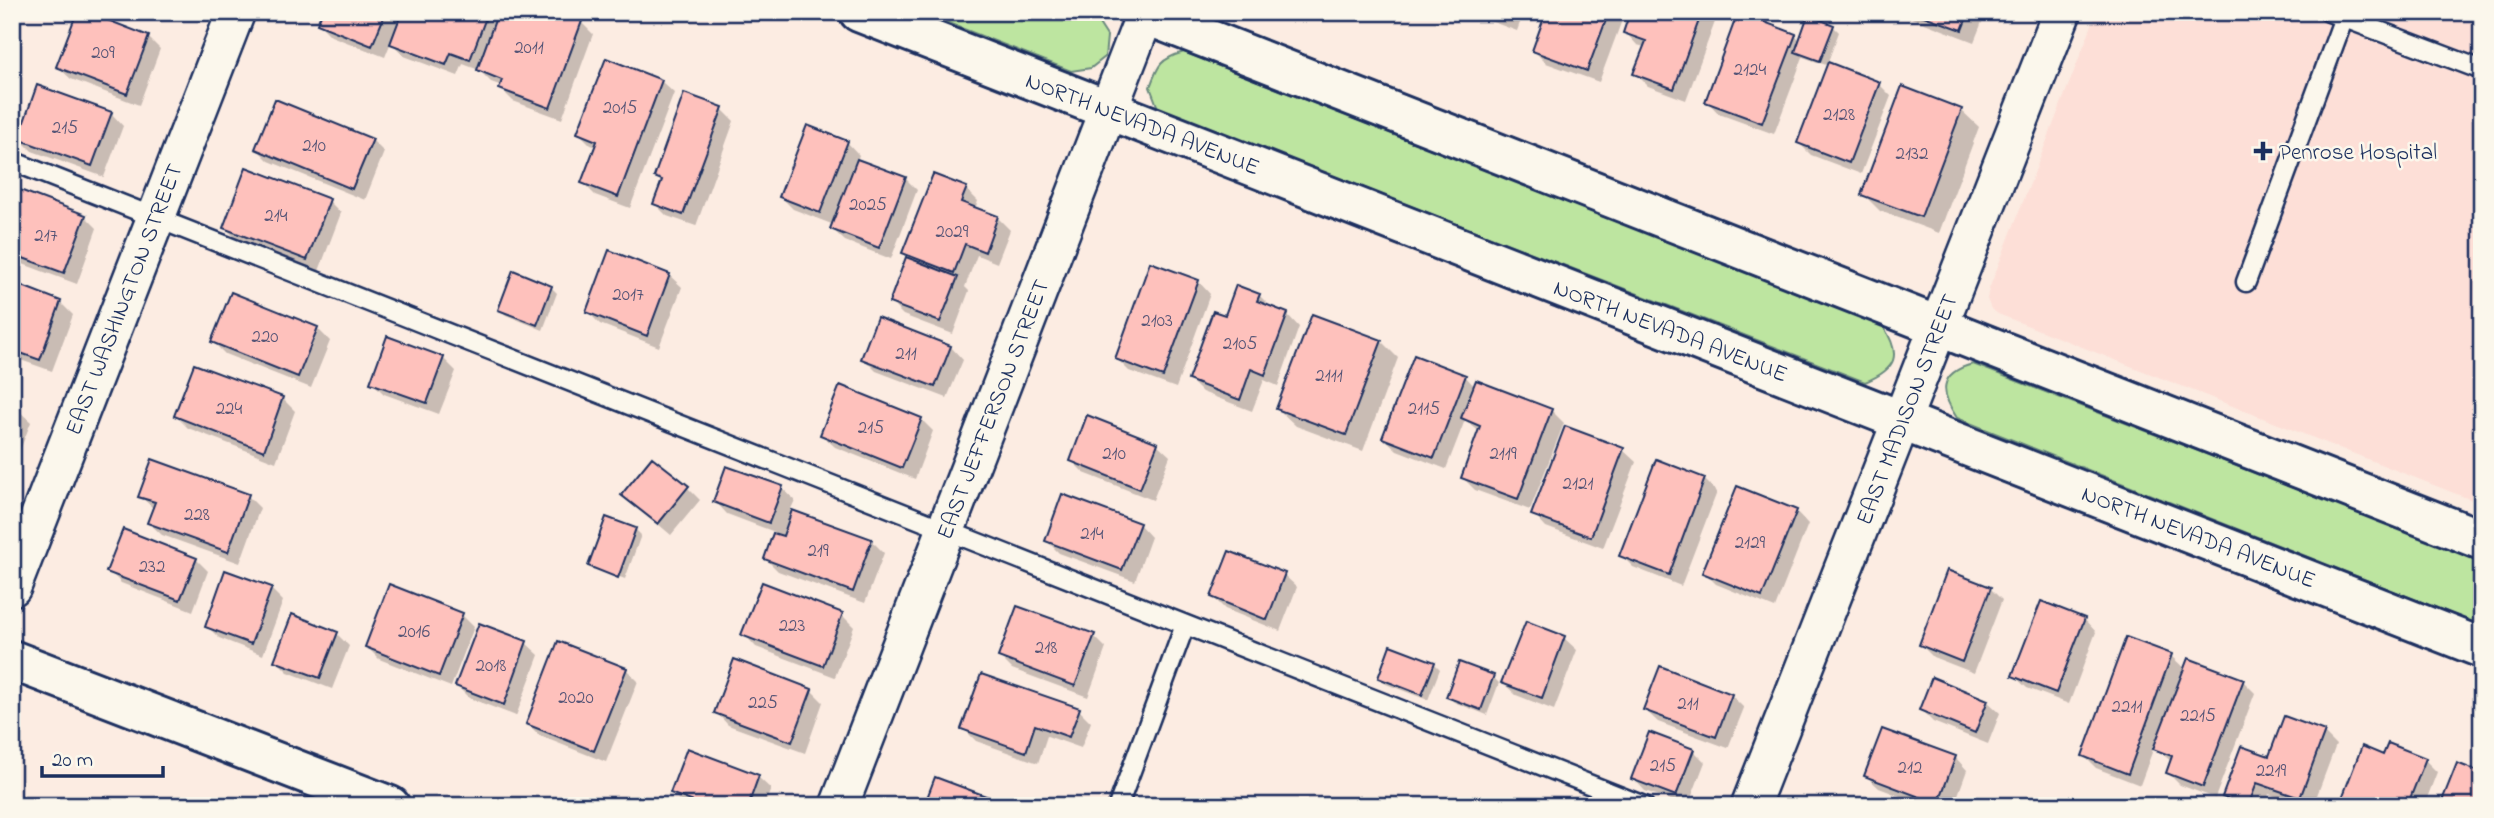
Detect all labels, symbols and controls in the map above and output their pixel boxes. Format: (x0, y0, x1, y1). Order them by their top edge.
house number: 2011 (514, 35, 544, 62)
house number: 209 (91, 40, 115, 67)
house number: 2124 (1734, 57, 1767, 84)
street label: NORTH NEVADA AVENUE (1020, 65, 1264, 185)
house number: 2015 (603, 95, 637, 122)
house number: 2128 (1823, 102, 1855, 129)
house number: 215 (52, 115, 78, 142)
house number: 210 (302, 133, 326, 160)
place label: Penrose Hospital (2279, 137, 2437, 170)
house number: 2132 (1896, 141, 1928, 168)
marker: Penrose Hospital (2253, 141, 2273, 161)
street label: EAST WASHINGTON STREET (58, 159, 192, 441)
house number: 2025 (849, 192, 887, 219)
house number: 214 (264, 203, 288, 230)
house number: 2029 (936, 219, 969, 246)
house number: 217 (34, 223, 58, 250)
street label: NORTH NEVADA AVENUE (1548, 272, 1792, 392)
street label: EAST JEFFERSON STREET (929, 275, 1059, 545)
house number: 2017 (612, 282, 644, 309)
street label: EAST MADISON STREET (1849, 290, 1968, 530)
house number: 2103 (1141, 308, 1173, 335)
house number: 220 (251, 324, 279, 351)
house number: 2105 (1223, 331, 1257, 358)
house number: 211 (895, 341, 917, 368)
house number: 2111 (1315, 363, 1343, 390)
house number: 224 (216, 396, 243, 423)
house number: 2115 (1408, 396, 1440, 423)
house number: 215 (858, 415, 884, 442)
house number: 210 (1102, 441, 1126, 468)
house number: 2119 (1489, 441, 1517, 468)
house number: 2121 (1563, 471, 1593, 498)
street label: NORTH NEVADA AVENUE (2076, 478, 2320, 598)
house number: 228 (184, 502, 210, 529)
house number: 214 (1080, 521, 1104, 548)
house number: 2129 (1735, 530, 1766, 557)
house number: 219 (807, 538, 829, 565)
house number: 232 (139, 554, 165, 581)
house number: 223 (779, 613, 806, 640)
house number: 2016 (398, 619, 430, 646)
house number: 218 (1035, 635, 1057, 662)
house number: 2018 (476, 653, 506, 680)
house number: 2020 (558, 685, 594, 712)
house number: 225 (748, 690, 778, 717)
house number: 211 (1677, 691, 1699, 718)
house number: 2211 (2112, 694, 2142, 721)
house number: 2215 (2180, 703, 2216, 730)
scale bar (42, 734, 163, 778)
text: 20 m (52, 746, 93, 776)
house number: 215 (1650, 753, 1676, 780)
house number: 212 (1898, 755, 1922, 782)
house number: 2219 (2256, 758, 2287, 785)

